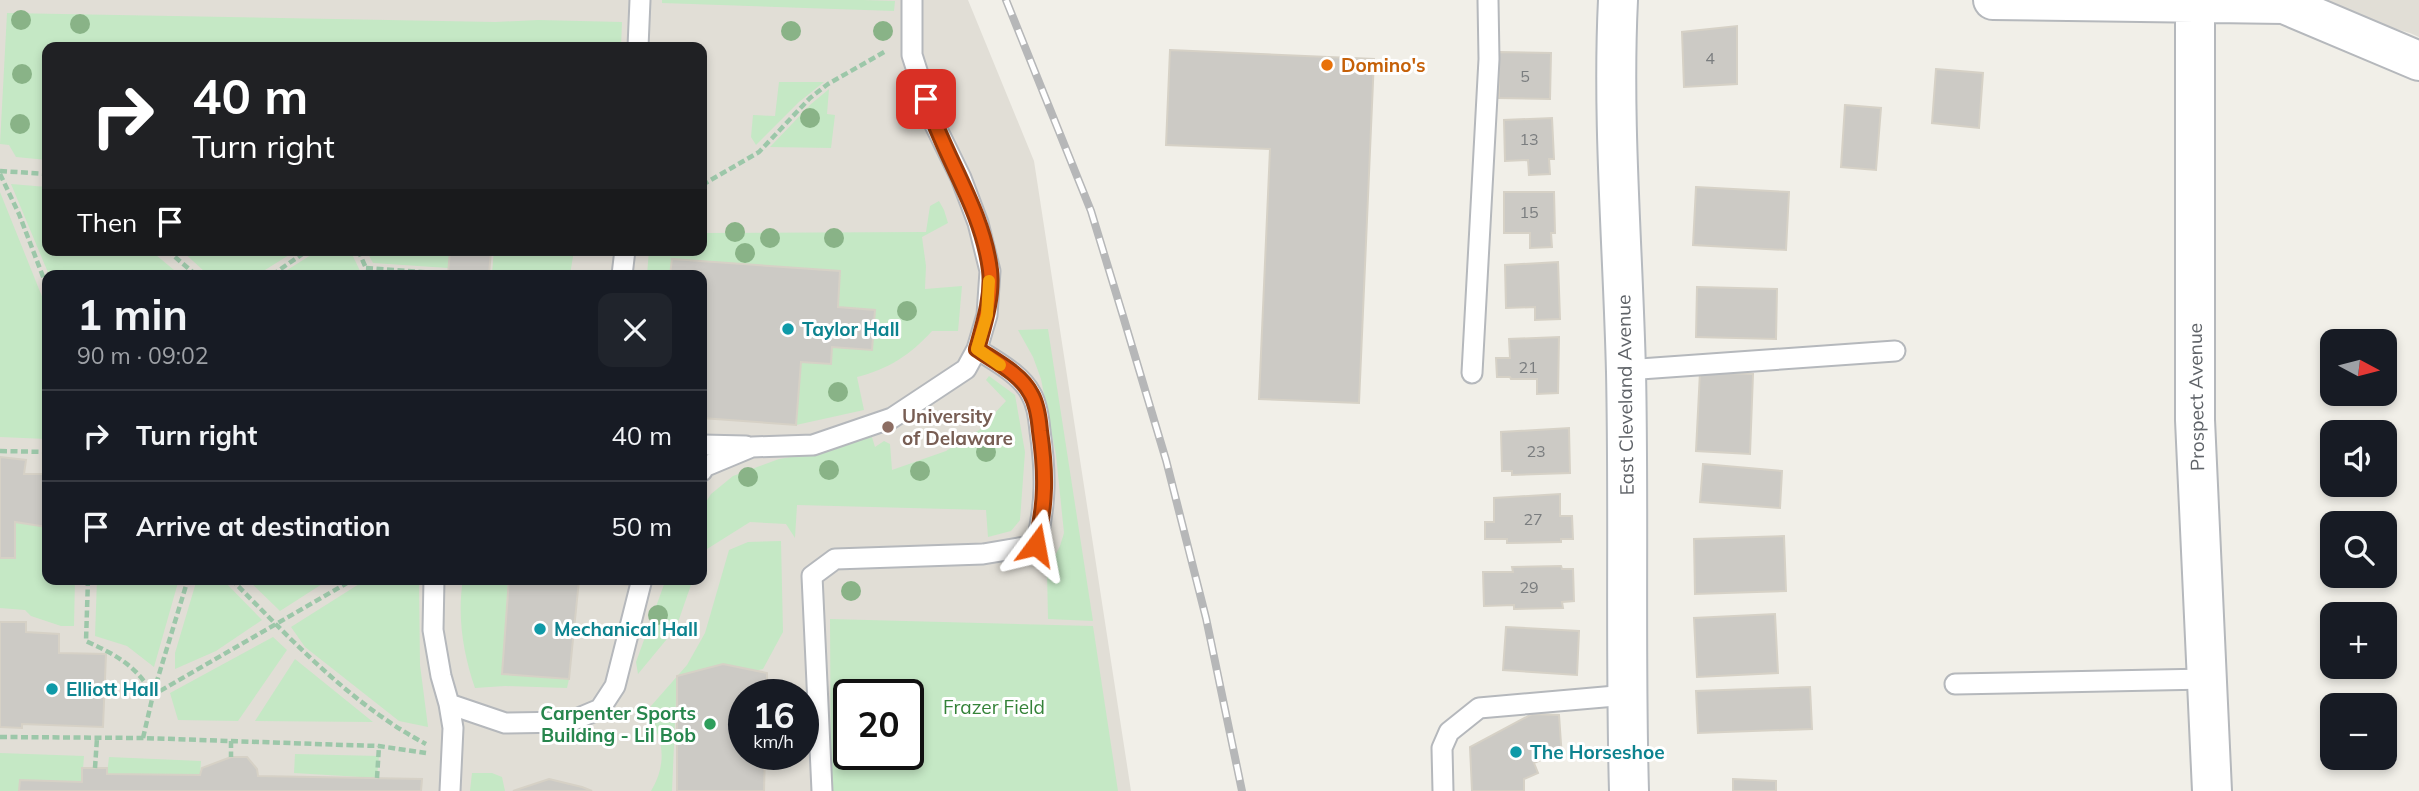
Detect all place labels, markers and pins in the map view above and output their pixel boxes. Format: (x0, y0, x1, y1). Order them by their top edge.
place label: Domino's (1341, 53, 1426, 77)
marker: Domino's (1319, 57, 1335, 73)
pin (896, 69, 956, 129)
place label: Taylor Hall (802, 317, 900, 341)
marker: Taylor Hall (780, 321, 796, 337)
place label: University of Delaware (902, 404, 1013, 450)
marker: University of Delaware (880, 419, 896, 435)
place label: Mechanical Hall (554, 617, 698, 641)
marker: Mechanical Hall (532, 621, 548, 637)
place label: Elliott Hall (66, 677, 159, 701)
marker: Elliott Hall (44, 681, 60, 697)
place label: Carpenter Sports Building - Lil Bob (540, 701, 696, 747)
marker: Carpenter Sports Building - Lil Bob (702, 716, 718, 732)
place label: The Horseshoe (1530, 740, 1665, 764)
marker: The Horseshoe (1508, 744, 1524, 760)

